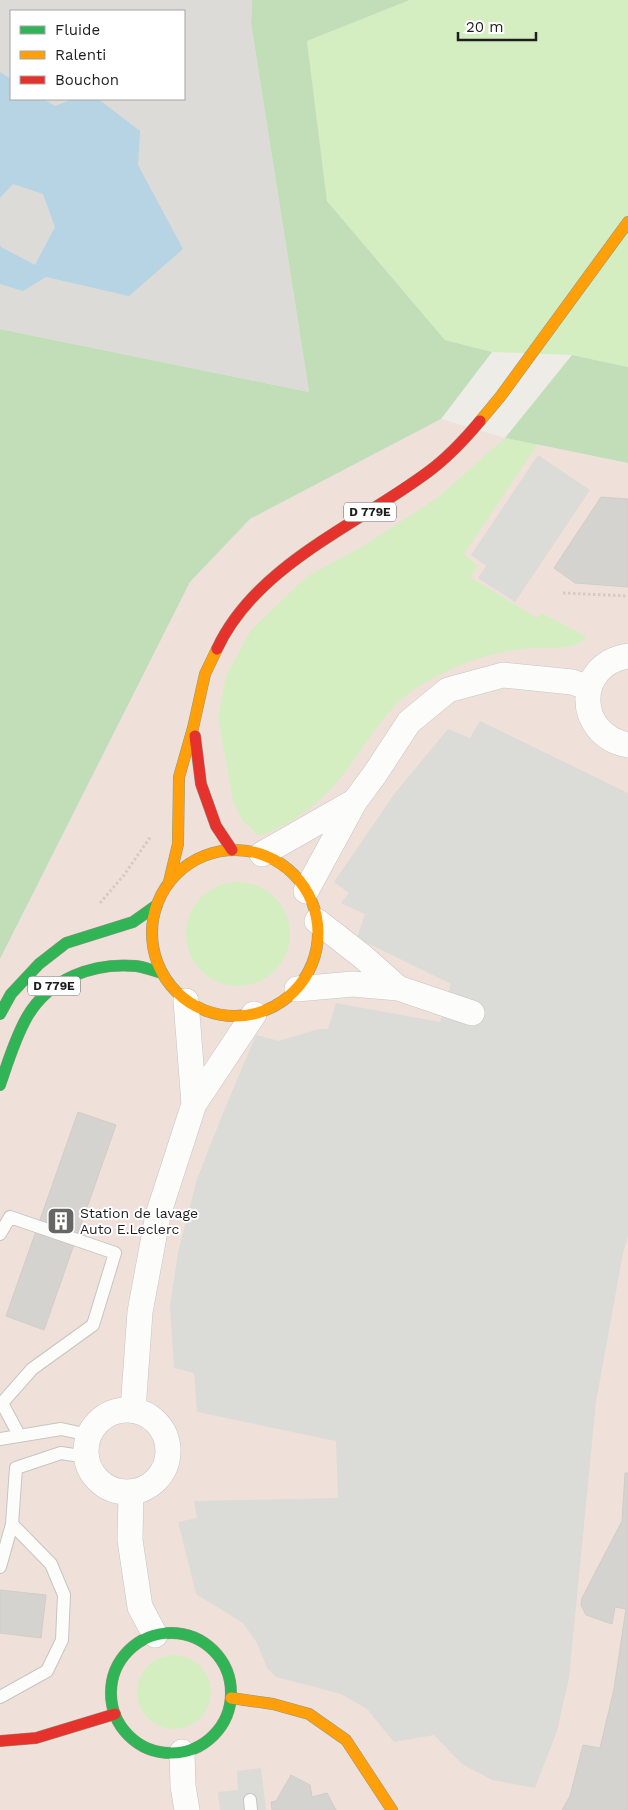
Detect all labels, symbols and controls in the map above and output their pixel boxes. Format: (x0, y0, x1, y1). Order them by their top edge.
legend (10, 10, 185, 100)
scale bar (458, 10, 536, 42)
text: 20 m (466, 18, 504, 36)
text: Fluide (55, 21, 100, 39)
text: Ralenti (55, 46, 106, 64)
text: Bouchon (55, 71, 119, 89)
road number: D 779E (344, 502, 396, 522)
road number: D 779E (28, 976, 80, 996)
place label: Station de lavage Auto E.Leclerc (80, 1205, 198, 1237)
building icon: Station de lavage Auto E.Leclerc (46, 1206, 76, 1236)

